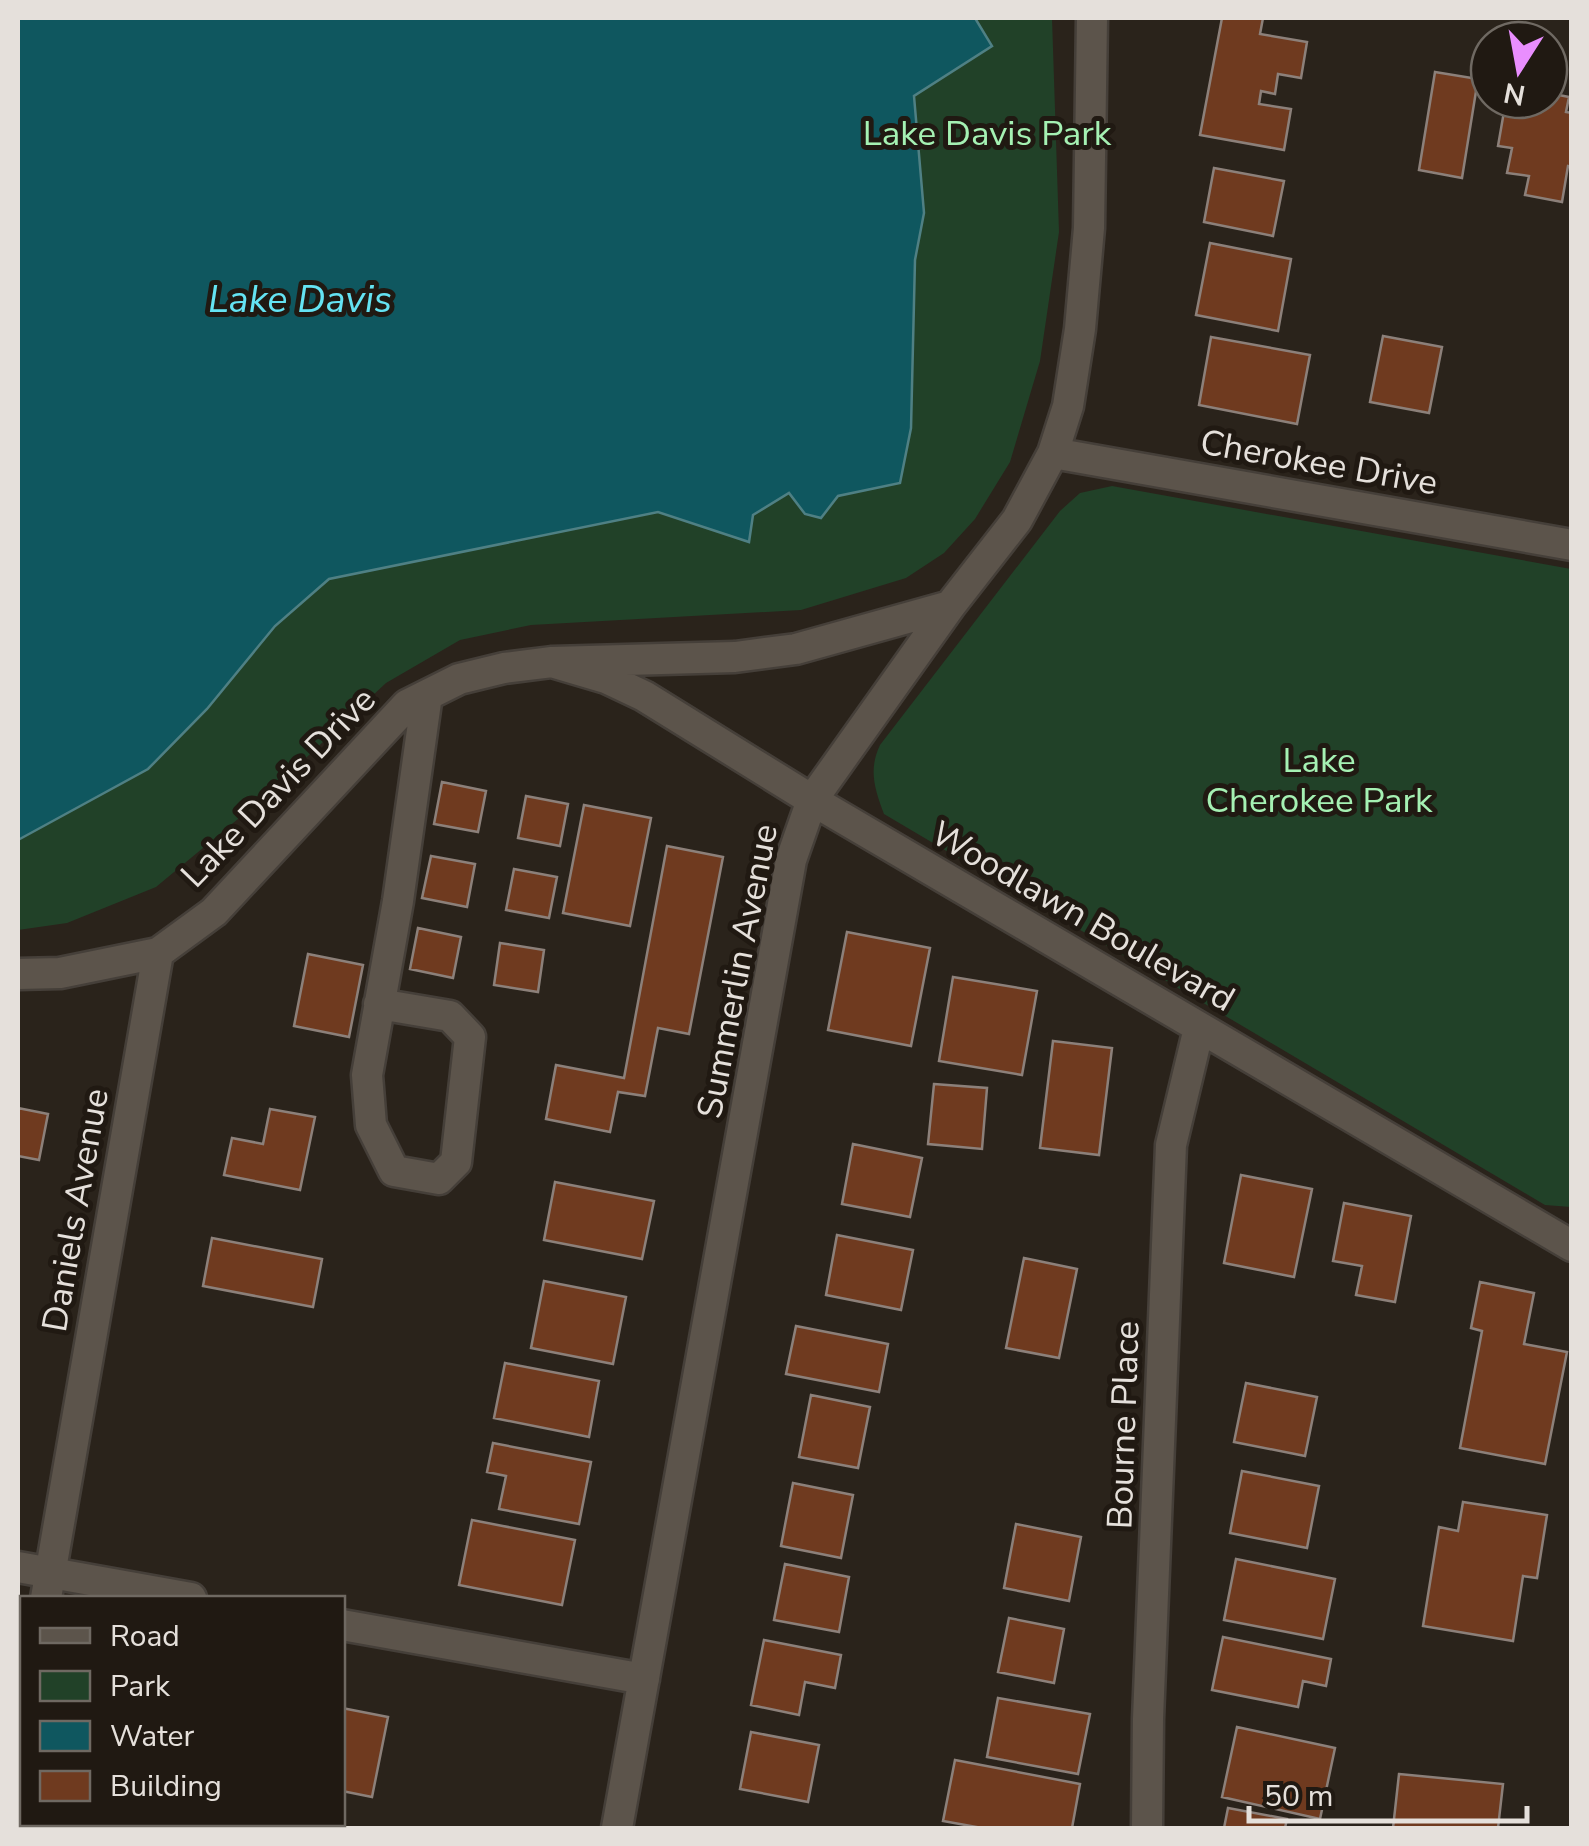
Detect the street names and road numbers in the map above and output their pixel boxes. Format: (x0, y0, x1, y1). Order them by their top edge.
street label: Cherokee Drive (1197, 419, 1441, 506)
street label: Lake Davis Drive (171, 677, 386, 898)
street label: Woodlawn Boulevard (922, 810, 1243, 1023)
street label: Summerlin Avenue (686, 820, 789, 1122)
street label: Daniels Avenue (31, 1085, 120, 1335)
street label: Bourne Place (1096, 1320, 1151, 1530)

